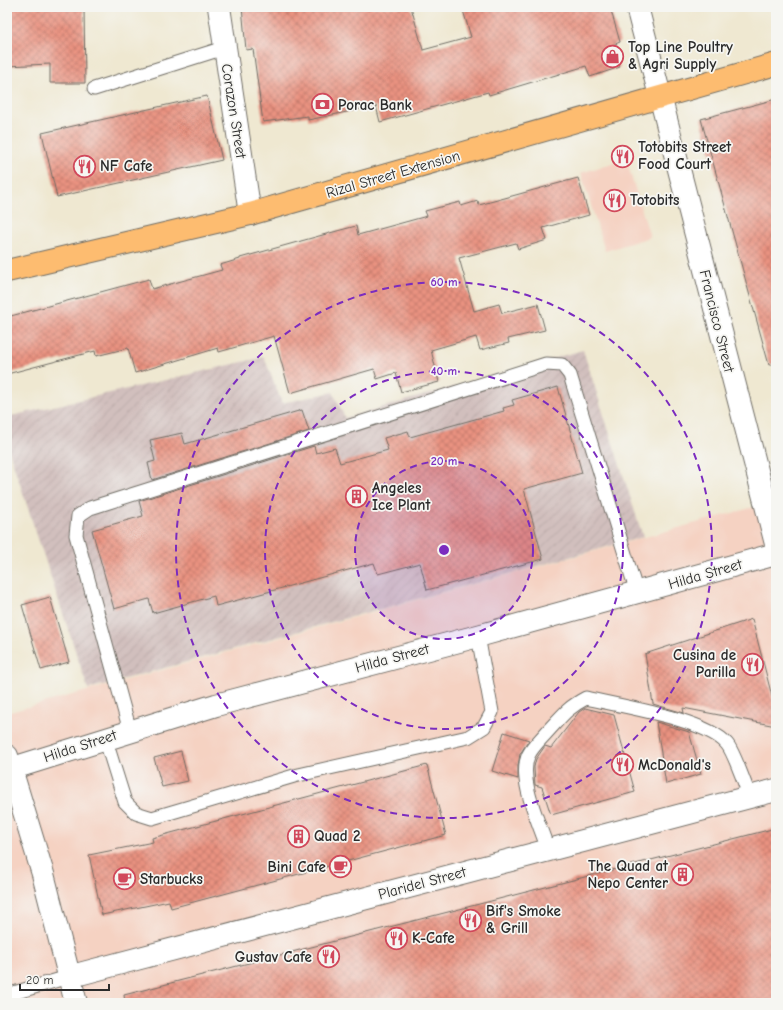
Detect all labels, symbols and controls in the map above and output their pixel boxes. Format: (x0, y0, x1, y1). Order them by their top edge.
place label: Top Line Poultry & Agri Supply (628, 38, 733, 73)
shop icon: Top Line Poultry & Agri Supply (599, 43, 625, 69)
street label: Corazon Street (218, 62, 250, 160)
bank icon: Porac Bank (309, 92, 335, 118)
place label: Porac Bank (338, 96, 413, 114)
place label: Totobits Street Food Court (638, 138, 732, 173)
restaurant icon: Totobits Street Food Court (610, 143, 636, 169)
street label: Rizal Street Extension (324, 146, 462, 202)
restaurant icon: NF Cafe (72, 153, 98, 179)
place label: NF Cafe (100, 157, 152, 175)
restaurant icon: Totobits (601, 187, 627, 213)
place label: Totobits (630, 191, 680, 209)
street label: Francisco Street (696, 268, 739, 375)
text: 60 m (431, 275, 457, 289)
text: 40 m (431, 364, 457, 378)
text: 20 m (431, 454, 457, 468)
place label: Angeles Ice Plant (372, 479, 431, 514)
building icon: Angeles Ice Plant (343, 484, 369, 510)
centre of rings (437, 543, 451, 557)
street label: Hilda Street (666, 555, 745, 593)
street label: Hilda Street (353, 639, 432, 677)
place label: Cusina de Parilla (673, 646, 736, 681)
restaurant icon: Cusina de Parilla (739, 651, 765, 677)
street label: Hilda Street (41, 726, 119, 766)
restaurant icon: McDonald's (609, 752, 635, 778)
place label: McDonald's (638, 756, 711, 774)
building icon: Quad 2 (286, 823, 312, 849)
place label: Quad 2 (314, 827, 360, 845)
cafe icon: Bini Cafe (328, 854, 354, 880)
place label: The Quad at Nepo Center (587, 857, 669, 892)
place label: Bini Cafe (268, 858, 326, 876)
street label: Plaridel Street (376, 862, 469, 903)
building icon: The Quad at Nepo Center (670, 862, 696, 888)
cafe icon: Starbucks (112, 866, 138, 892)
place label: Starbucks (140, 870, 203, 888)
place label: Bif's Smoke & Grill (486, 902, 561, 937)
restaurant icon: Bif's Smoke & Grill (457, 907, 483, 933)
restaurant icon: K-Cafe (384, 925, 410, 951)
place label: K-Cafe (412, 929, 455, 947)
restaurant icon: Gustav Cafe (315, 944, 341, 970)
place label: Gustav Cafe (235, 948, 312, 966)
scale bar (20, 966, 109, 992)
text: 20 m (26, 973, 54, 987)

